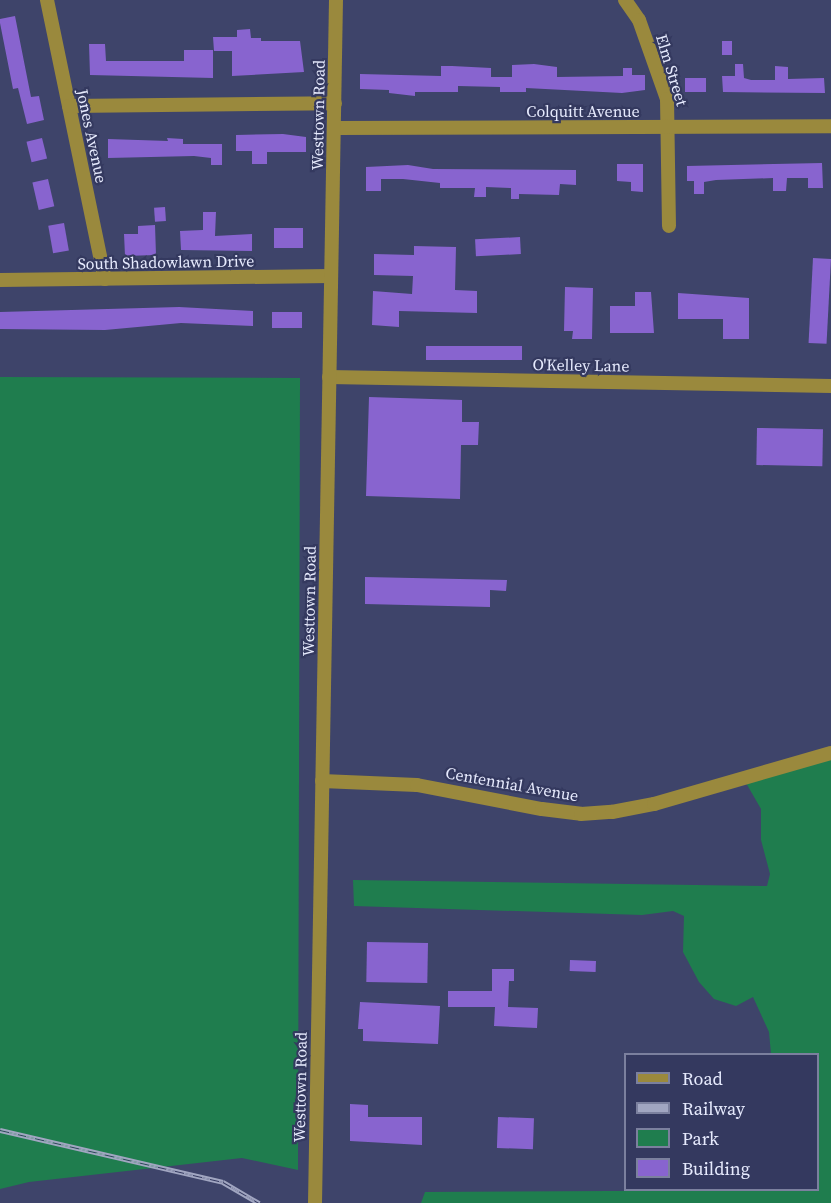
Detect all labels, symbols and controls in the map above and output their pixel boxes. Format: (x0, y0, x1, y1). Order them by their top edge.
street label: Elm Street (652, 32, 692, 108)
street label: Westtown Road (307, 60, 329, 170)
street label: Jones Avenue (73, 87, 111, 185)
street label: Colquitt Avenue (526, 101, 640, 121)
street label: South Shadowlawn Drive (77, 251, 255, 273)
street label: O'Kelley Lane (532, 355, 630, 375)
street label: Westtown Road (298, 546, 320, 656)
street label: Centennial Avenue (444, 763, 580, 805)
street label: Westtown Road (289, 1032, 311, 1142)
legend (624, 1053, 819, 1191)
text: Road (682, 1066, 723, 1091)
text: Railway (682, 1096, 745, 1121)
text: Park (682, 1126, 719, 1151)
text: Building (682, 1156, 750, 1181)

